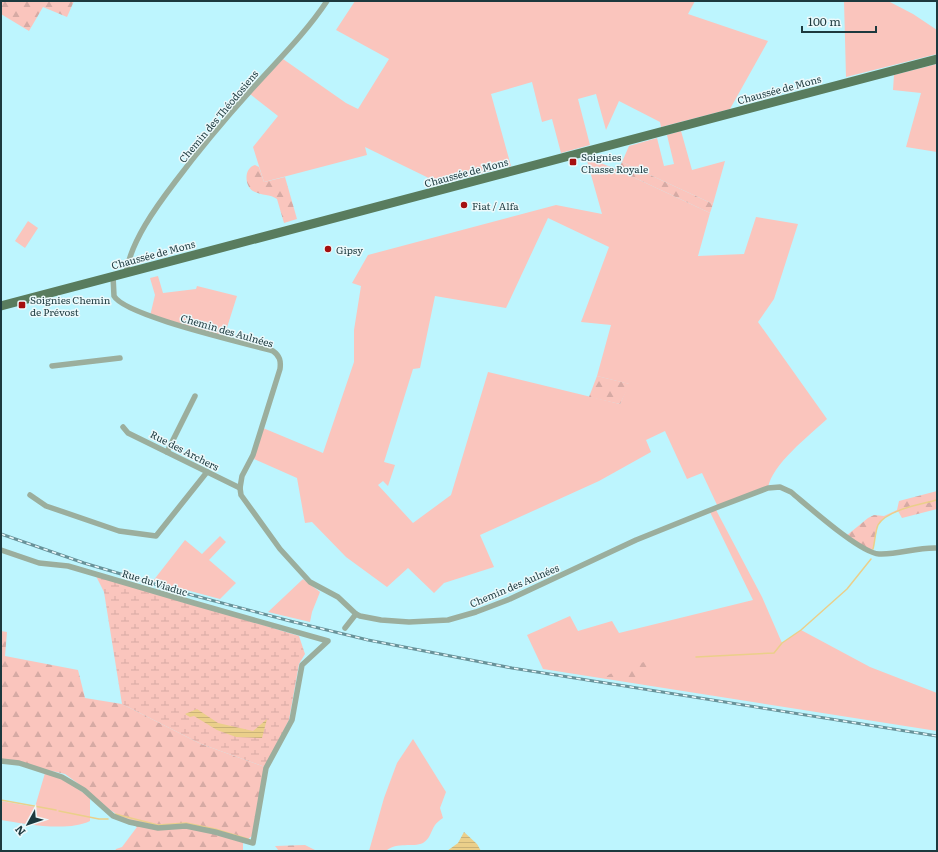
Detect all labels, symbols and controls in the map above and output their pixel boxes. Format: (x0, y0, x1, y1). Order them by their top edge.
scale bar (802, 8, 876, 34)
text: 100 m (808, 12, 841, 30)
street label: Chemin des Théodosiens (175, 66, 262, 166)
street label: Chaussée de Mons (735, 70, 823, 107)
place label: Soignies Chasse Royale (581, 149, 648, 176)
street label: Chaussée de Mons (422, 153, 510, 190)
marker: Soignies Chasse Royale (568, 157, 578, 167)
place label: Fiat / Alfa (472, 198, 519, 213)
marker: Fiat / Alfa (459, 200, 469, 210)
street label: Chaussée de Mons (109, 235, 197, 272)
place label: Gipsy (336, 242, 363, 257)
marker: Gipsy (323, 244, 333, 254)
place label: Soignies Chemin de Prévost (30, 292, 111, 319)
marker: Soignies Chemin de Prévost (17, 300, 27, 310)
street label: Chemin des Aulnées (179, 310, 276, 351)
street label: Rue des Archers (148, 426, 222, 474)
street label: Chemin des Aulnées (467, 559, 561, 611)
street label: Rue du Viaduc (120, 565, 190, 599)
north arrow (8, 804, 48, 844)
text: N (10, 822, 29, 840)

